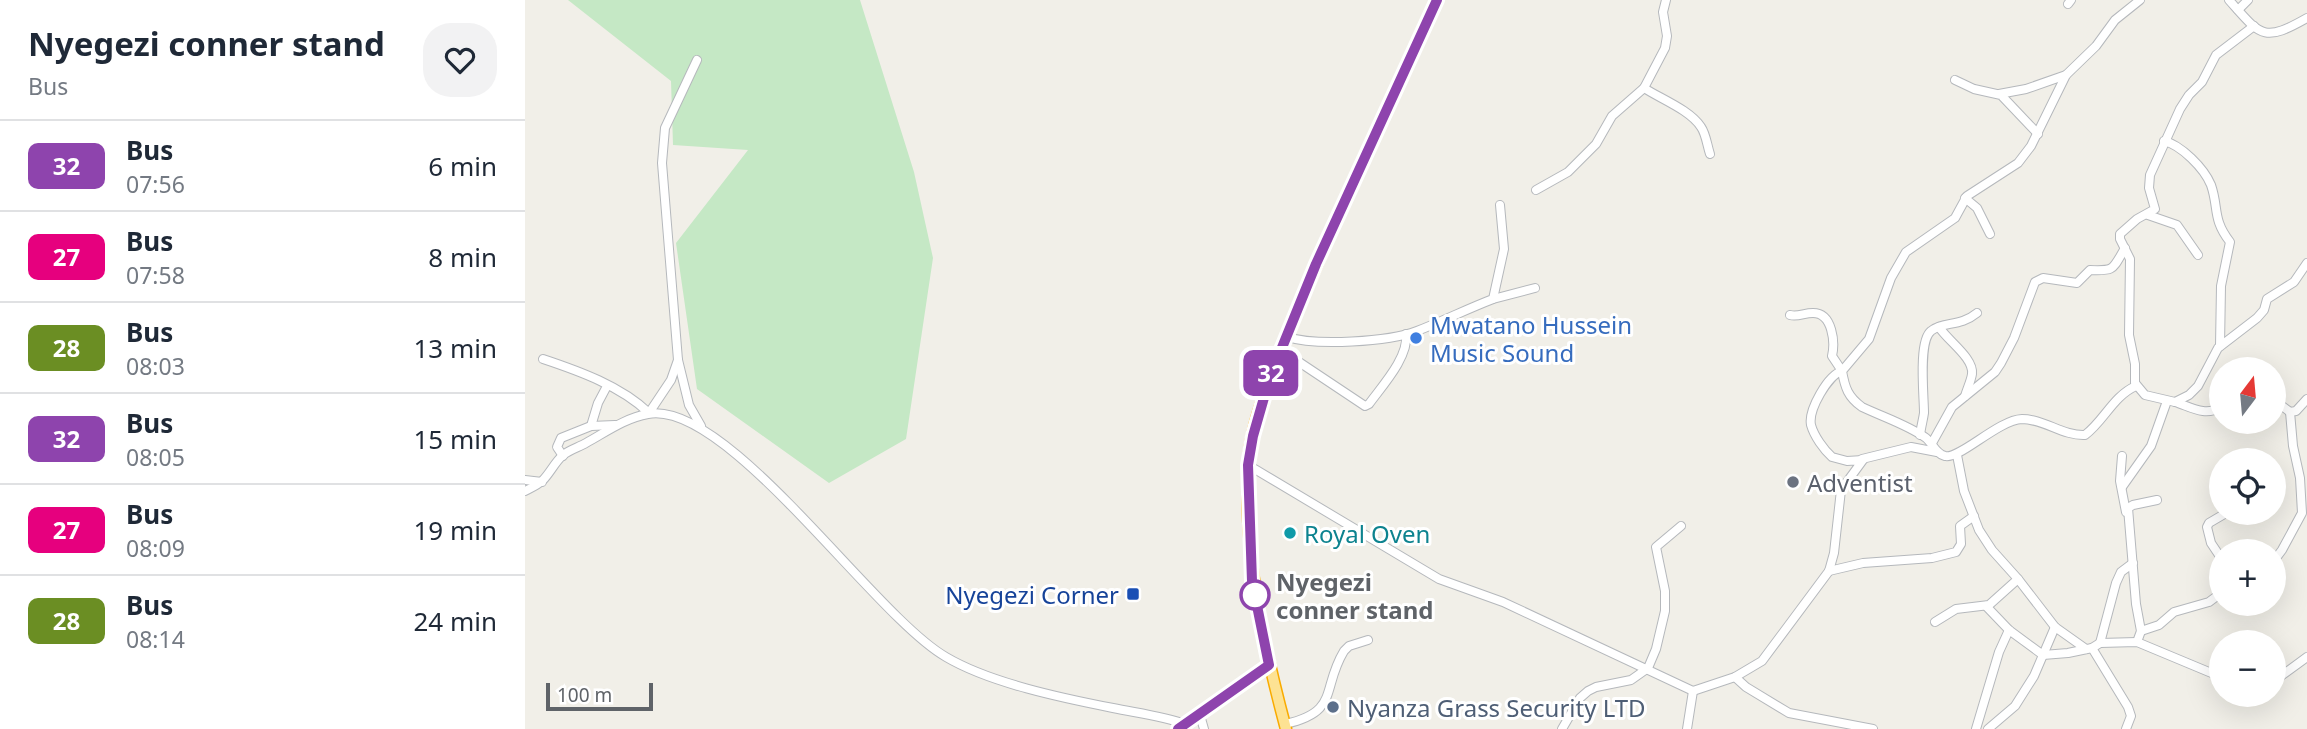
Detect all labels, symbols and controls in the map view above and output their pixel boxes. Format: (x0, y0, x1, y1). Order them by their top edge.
text: Nyegezi conner stand (28, 21, 385, 66)
button: heart (423, 23, 497, 97)
text: Bus (28, 70, 68, 102)
text: Bus (126, 132, 173, 168)
text: 6 min (428, 148, 497, 184)
text: 32 (53, 149, 80, 182)
text: 07:56 (126, 168, 185, 200)
text: Bus (126, 223, 173, 259)
text: 8 min (428, 239, 497, 275)
text: 27 (53, 240, 80, 273)
text: 07:58 (126, 259, 185, 291)
place label: Mwatano Hussein Music Sound (1430, 308, 1632, 369)
text: Bus (126, 314, 173, 350)
text: 13 min (413, 330, 497, 366)
marker: Mwatano Hussein Music Sound (1408, 330, 1424, 346)
text: 28 (53, 331, 80, 364)
text: 08:03 (126, 350, 185, 382)
line badge: 32 (1239, 350, 1303, 396)
text: 32 (1257, 356, 1285, 389)
north arrow (2209, 357, 2285, 434)
map controls (2209, 357, 2286, 707)
text: Bus (126, 405, 173, 441)
text: 15 min (413, 421, 497, 457)
text: 32 (53, 422, 80, 455)
text: 08:05 (126, 441, 185, 473)
button: locate (2209, 448, 2286, 525)
place label: Adventist (1807, 466, 1913, 499)
marker: Adventist (1785, 474, 1801, 490)
text: Bus (126, 496, 173, 532)
text: 19 min (413, 512, 497, 548)
text: 27 (53, 513, 80, 546)
place label: Royal Oven (1304, 517, 1430, 550)
marker: Royal Oven (1282, 525, 1298, 541)
text: 08:09 (126, 532, 185, 564)
button: + (2209, 539, 2286, 616)
place label: Nyegezi conner stand (1276, 565, 1434, 626)
place label: Nyegezi Corner (945, 578, 1119, 611)
marker: Nyegezi conner stand (1240, 580, 1270, 610)
marker: Nyegezi Corner (1125, 586, 1141, 602)
text: Bus (126, 587, 173, 623)
text: 24 min (413, 603, 497, 639)
text: 28 (53, 604, 80, 637)
text: 08:14 (126, 623, 185, 655)
button: − (2209, 630, 2286, 707)
scale bar (546, 680, 653, 712)
text: 100 m (557, 682, 612, 708)
place label: Nyanza Grass Security LTD (1347, 691, 1646, 724)
marker: Nyanza Grass Security LTD (1325, 699, 1341, 715)

